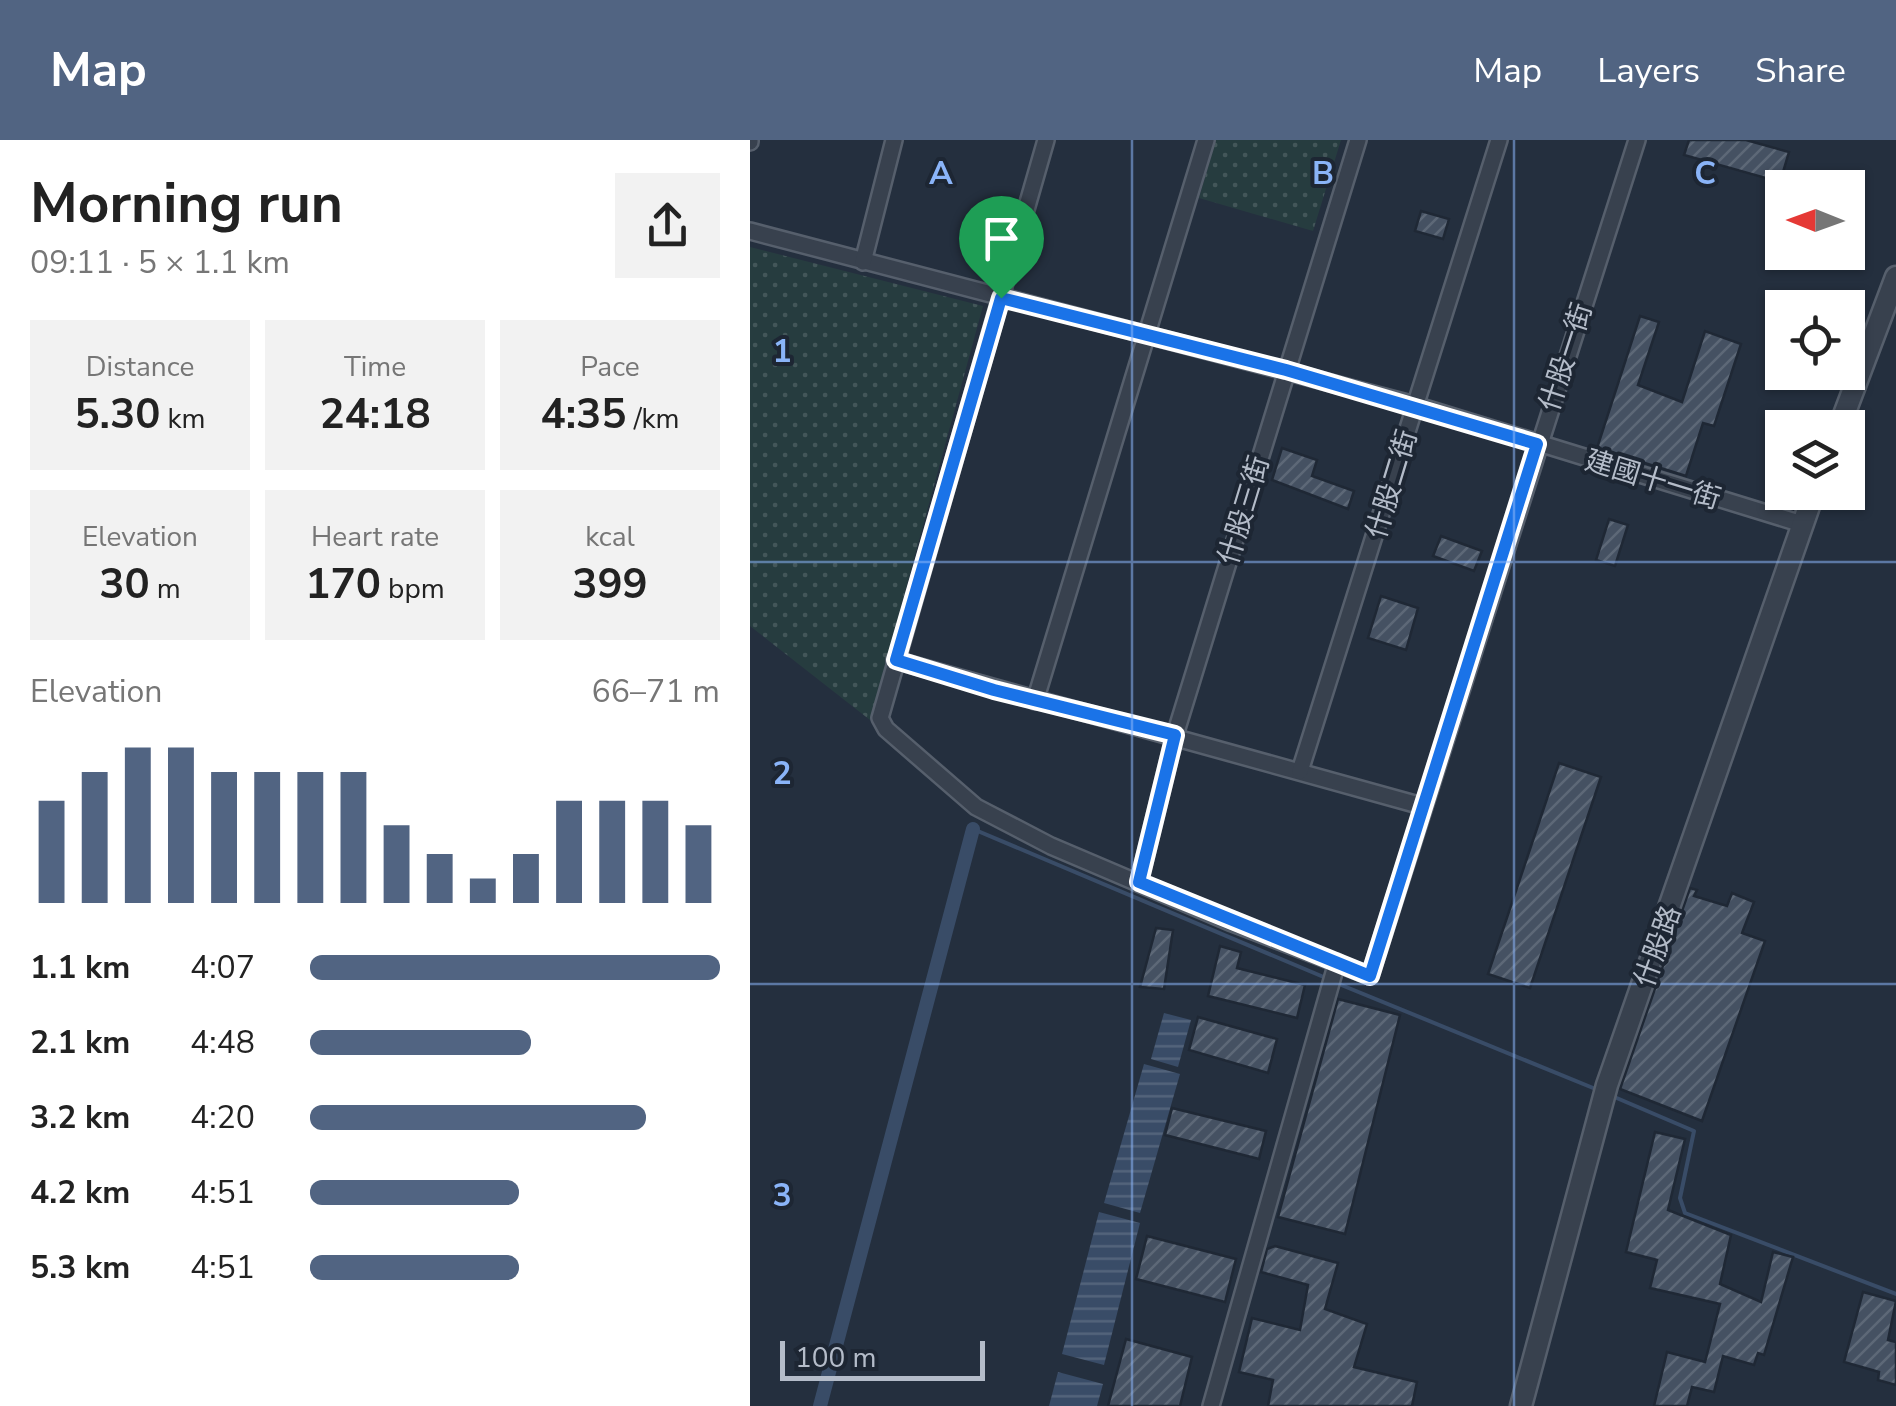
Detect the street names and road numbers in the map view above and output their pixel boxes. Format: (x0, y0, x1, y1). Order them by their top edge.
street label: 什股一街 (1531, 298, 1601, 416)
street label: 什股二街 (1357, 425, 1427, 543)
street label: 建國十一街 (1580, 441, 1725, 519)
street label: 什股三街 (1209, 451, 1279, 569)
street label: 什股路 (1626, 900, 1690, 992)

